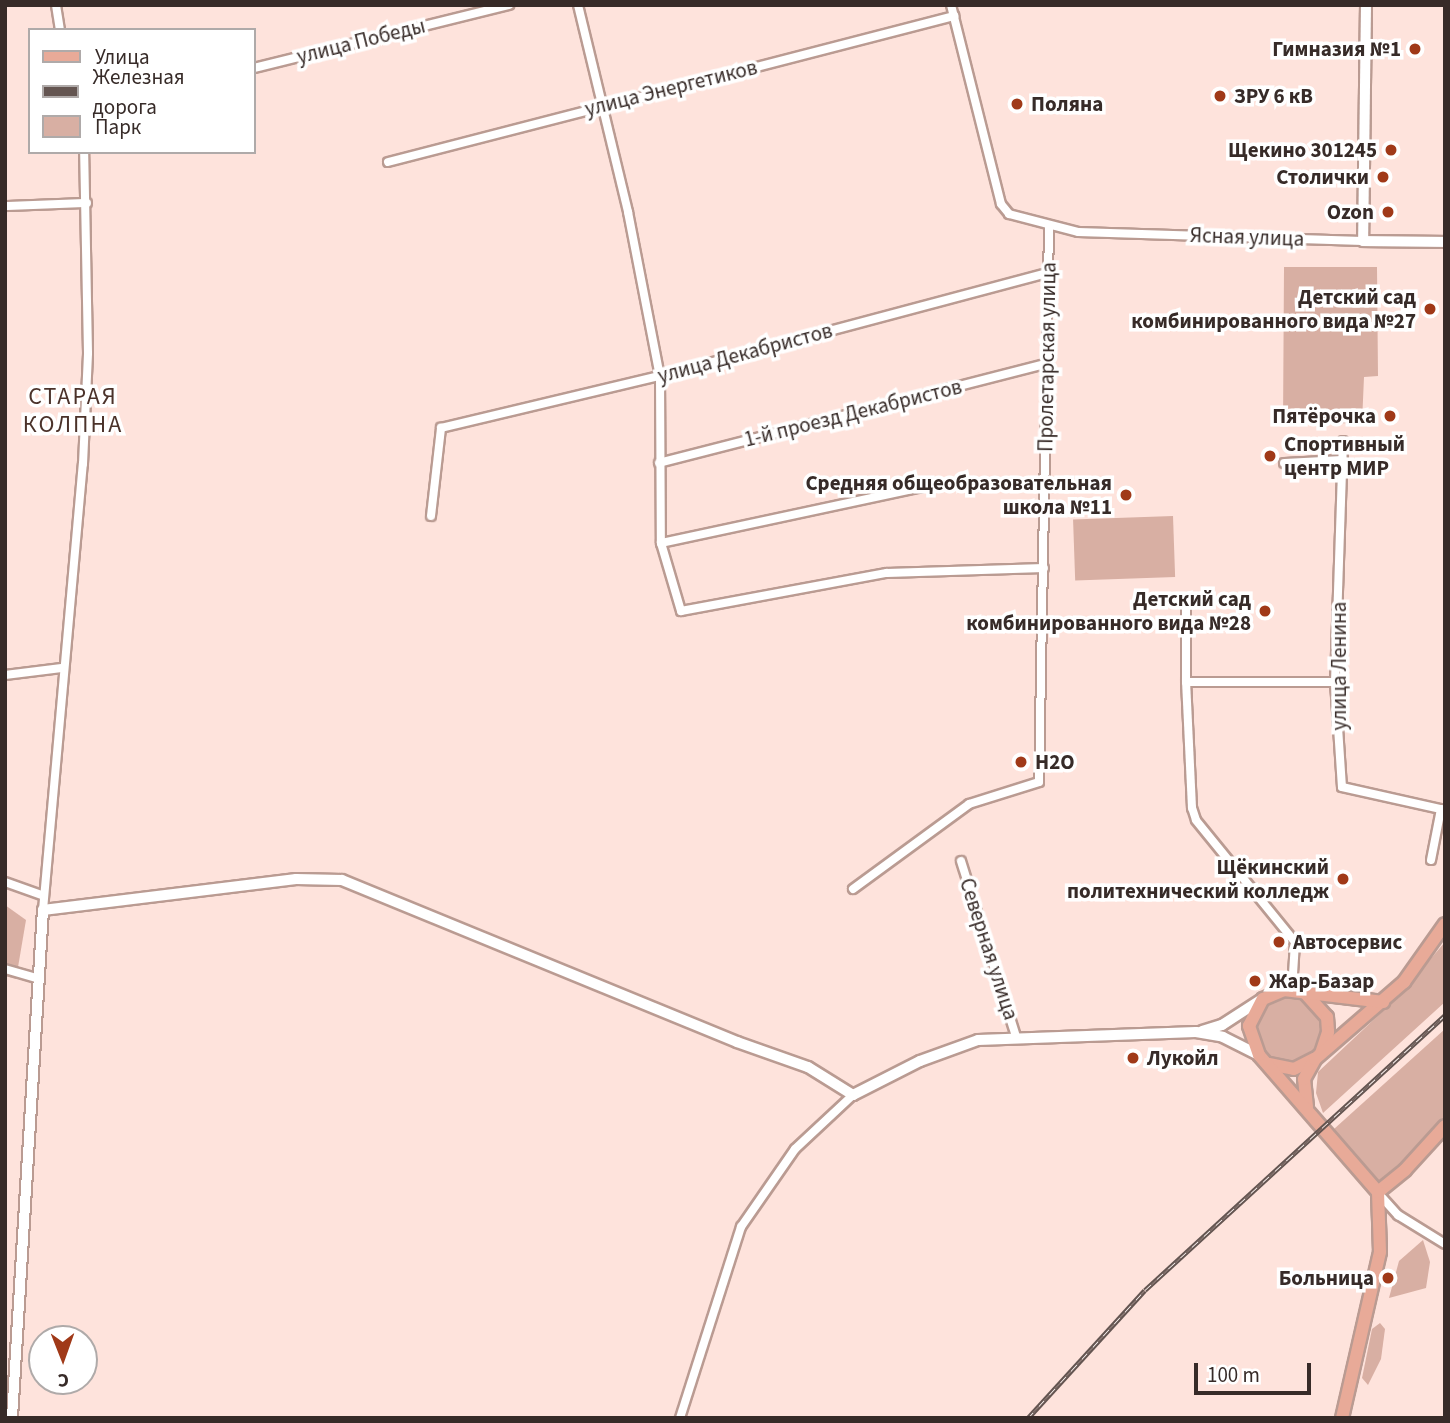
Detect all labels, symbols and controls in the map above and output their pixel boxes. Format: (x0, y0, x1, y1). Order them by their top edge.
street label: улица Победы (294, 13, 428, 69)
legend (28, 28, 256, 154)
place label: Гимназия №1 (1272, 36, 1401, 62)
marker: Гимназия №1 (1407, 41, 1423, 57)
text: Улица (95, 42, 150, 72)
street label: улица Энергетиков (582, 54, 760, 122)
text: Железная дорога (93, 62, 185, 122)
place label: ЗРУ 6 кВ (1234, 83, 1313, 109)
marker: ЗРУ 6 кВ (1212, 88, 1228, 104)
place label: Поляна (1031, 91, 1103, 117)
marker: Поляна (1009, 96, 1025, 112)
text: Парк (95, 112, 141, 142)
place label: Щекино 301245 (1228, 137, 1377, 163)
marker: Щекино 301245 (1383, 142, 1399, 158)
place label: Столички (1276, 164, 1369, 190)
marker: Столички (1375, 169, 1391, 185)
place label: Ozon (1327, 199, 1374, 225)
marker: Ozon (1380, 204, 1396, 220)
street label: Ясная улица (1189, 222, 1305, 252)
street label: Пролетарская улица (1033, 262, 1061, 452)
place label: Детский сад комбинированного вида №27 (1131, 284, 1416, 334)
marker: Детский сад комбинированного вида №27 (1422, 301, 1438, 317)
street label: улица Декабристов (655, 318, 835, 388)
street label: 1-й проезд Декабристов (742, 374, 964, 452)
district label: СТАРАЯ КОЛПНА (23, 383, 123, 439)
place label: Пятёрочка (1272, 403, 1376, 429)
marker: Пятёрочка (1382, 408, 1398, 424)
place label: Спортивный центр МИР (1284, 431, 1405, 481)
marker: Спортивный центр МИР (1262, 448, 1278, 464)
place label: Средняя общеобразовательная школа №11 (805, 470, 1112, 520)
marker: Средняя общеобразовательная школа №11 (1118, 487, 1134, 503)
place label: Детский сад комбинированного вида №28 (966, 586, 1251, 636)
street label: улица Ленина (1326, 602, 1352, 730)
marker: Детский сад комбинированного вида №28 (1257, 603, 1273, 619)
place label: Н2О (1035, 749, 1075, 775)
marker: Н2О (1013, 754, 1029, 770)
place label: Щёкинский политехнический колледж (1067, 854, 1329, 904)
marker: Щёкинский политехнический колледж (1335, 871, 1351, 887)
street label: Северная улица (954, 875, 1024, 1023)
place label: Автосервис (1293, 929, 1402, 955)
marker: Автосервис (1271, 934, 1287, 950)
place label: Жар-Базар (1269, 968, 1374, 994)
marker: Жар-Базар (1247, 973, 1263, 989)
place label: Лукойл (1147, 1045, 1219, 1071)
marker: Лукойл (1125, 1050, 1141, 1066)
place label: Больница (1279, 1265, 1374, 1291)
marker: Больница (1380, 1270, 1396, 1286)
north arrow (28, 1325, 98, 1395)
scale bar (1198, 1350, 1315, 1394)
text: 100 m (1207, 1360, 1260, 1390)
text: С (58, 1366, 69, 1393)

